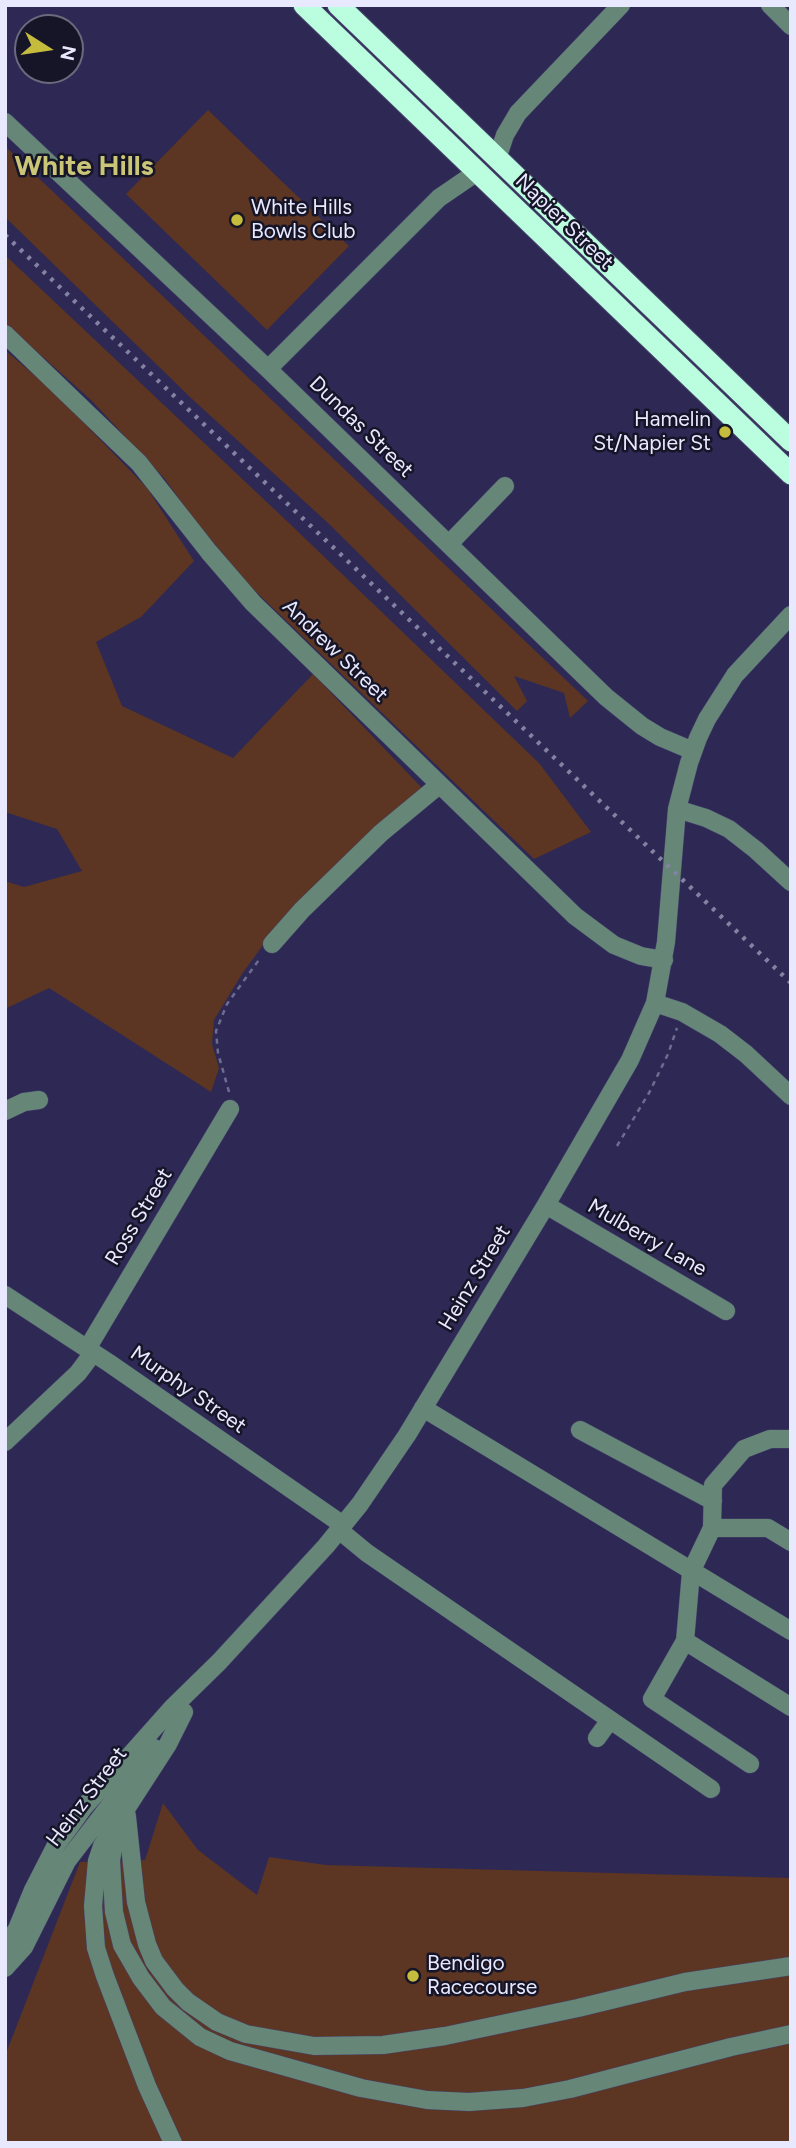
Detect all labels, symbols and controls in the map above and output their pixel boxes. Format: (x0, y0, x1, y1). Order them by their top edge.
north arrow (14, 14, 84, 84)
text: N (55, 43, 81, 63)
district label: White Hills (14, 150, 154, 184)
street label: Napier Street (510, 169, 618, 275)
place label: White Hills Bowls Club (251, 195, 356, 245)
marker: White Hills Bowls Club (229, 212, 245, 228)
street label: Dundas Street (304, 371, 418, 483)
place label: Hamelin St/Napier St (593, 407, 711, 457)
marker: Hamelin St/Napier St (717, 424, 733, 440)
street label: Andrew Street (277, 594, 393, 708)
street label: Ross Street (100, 1164, 178, 1270)
street label: Mulberry Lane (583, 1194, 711, 1282)
street label: Heinz Street (434, 1221, 516, 1335)
street label: Murphy Street (125, 1341, 251, 1439)
street label: Heinz Street (41, 1742, 133, 1852)
place label: Bendigo Racecourse (427, 1951, 537, 2001)
marker: Bendigo Racecourse (405, 1968, 421, 1984)

